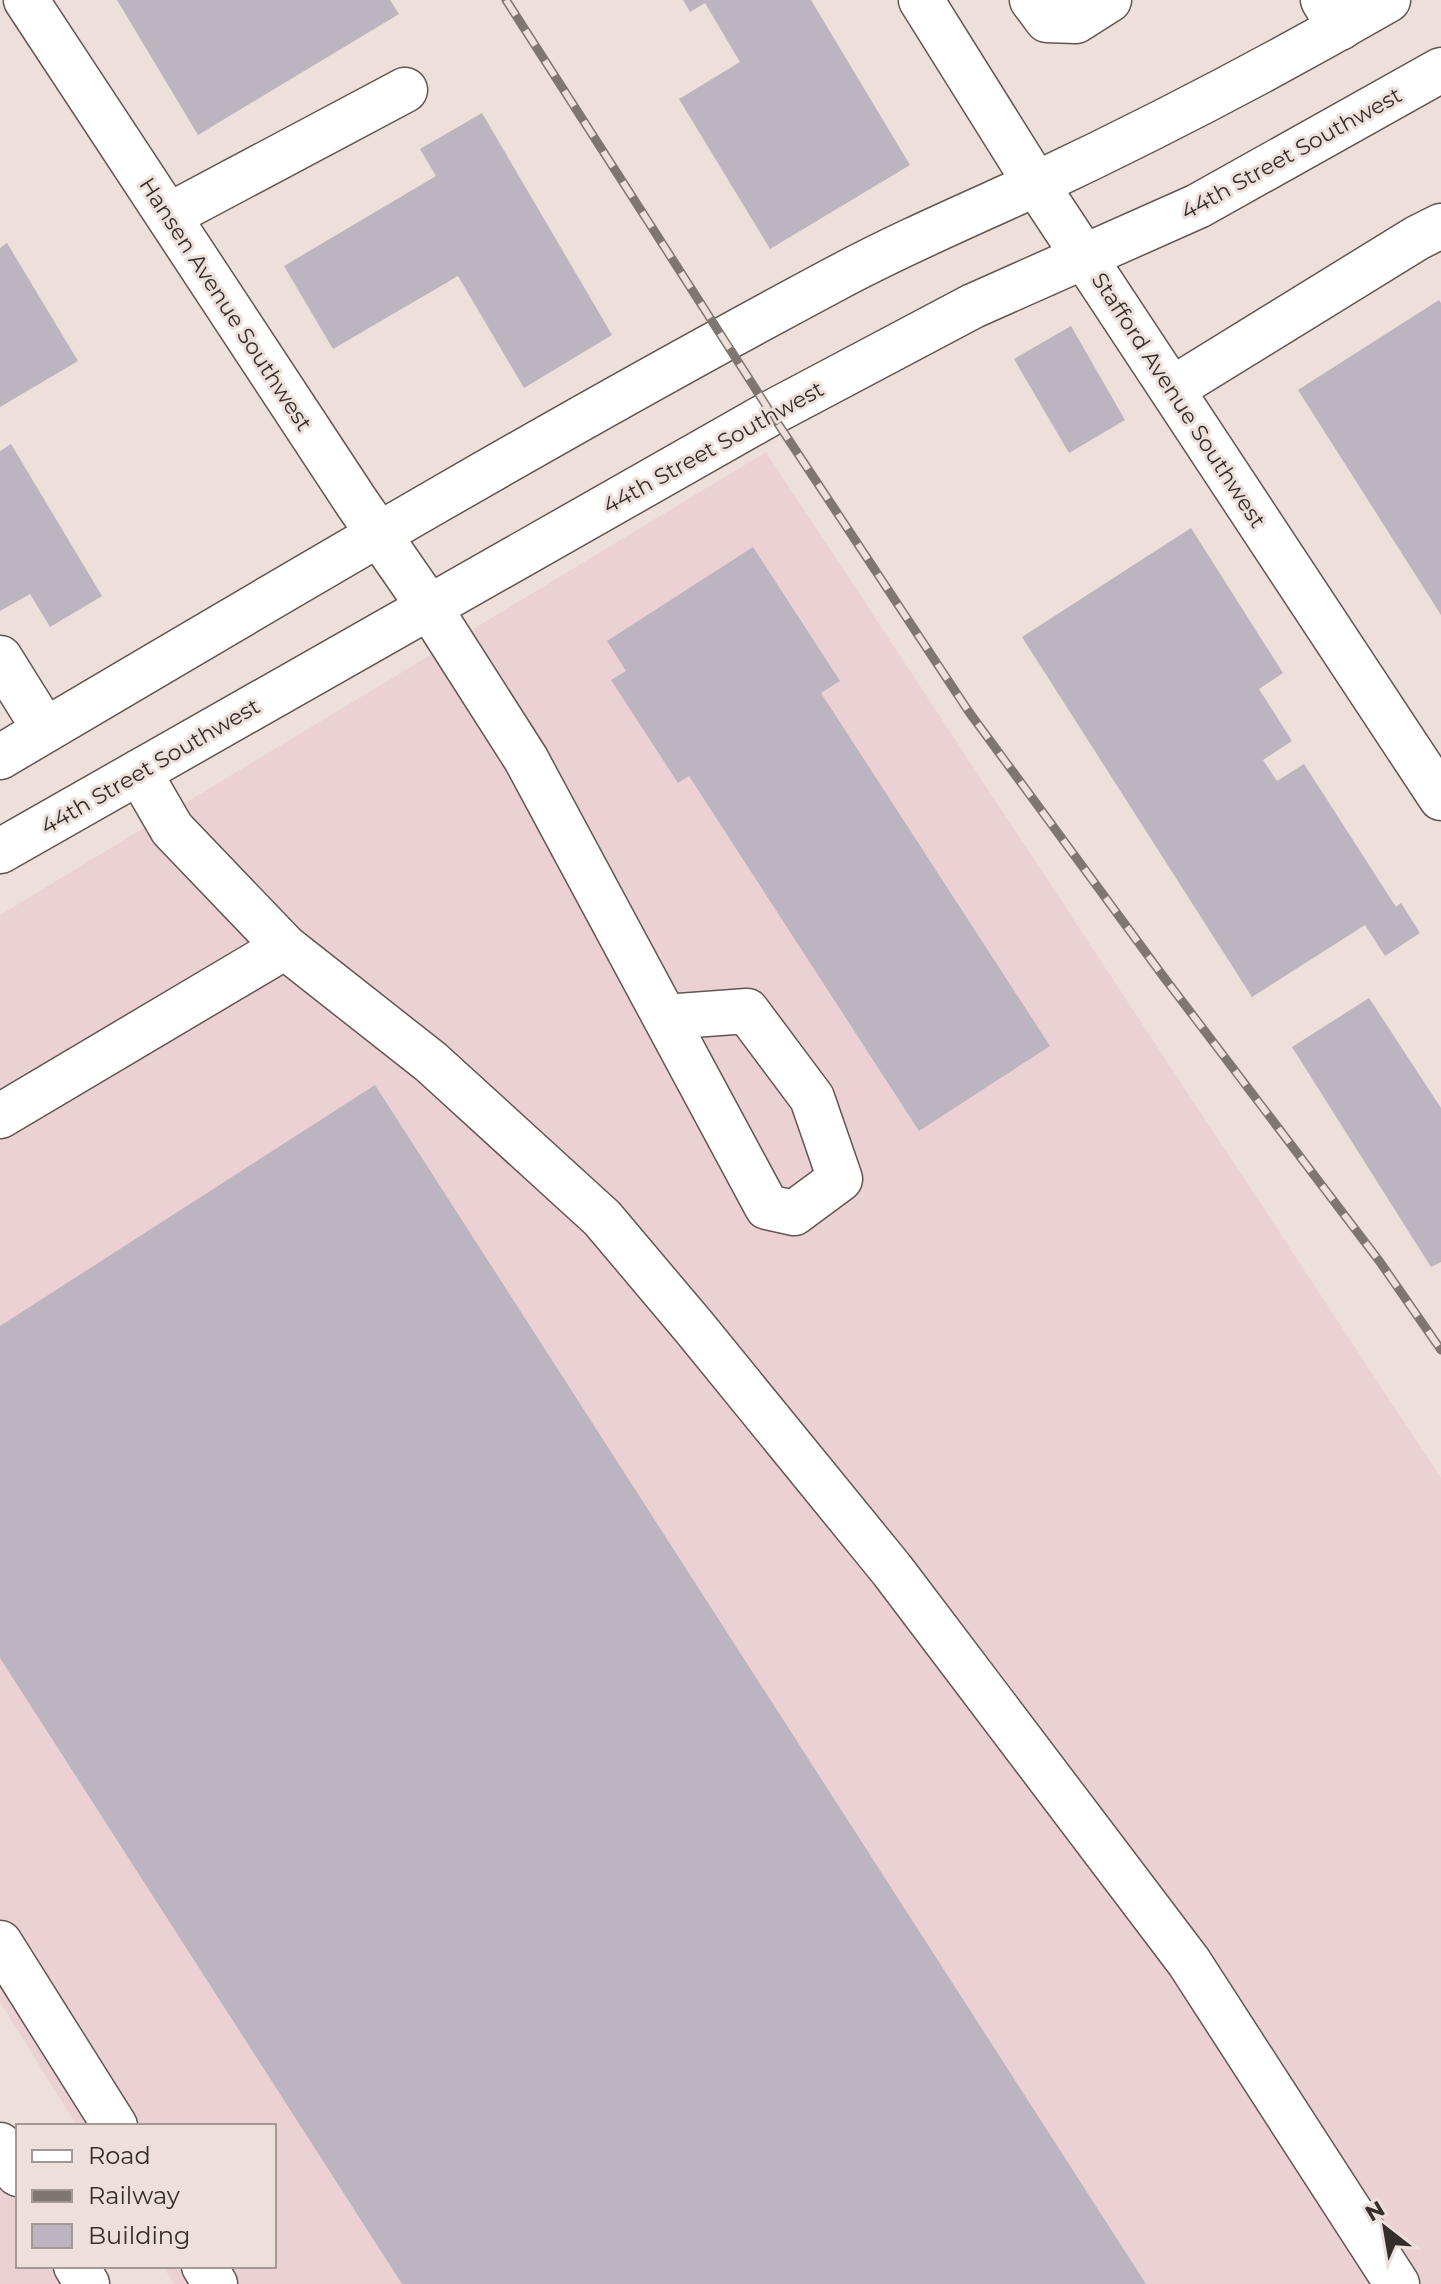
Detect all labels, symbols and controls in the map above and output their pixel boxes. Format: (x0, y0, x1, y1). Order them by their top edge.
street label: 44th Street Southwest (1176, 81, 1407, 226)
street label: Hansen Avenue Southwest (133, 172, 318, 436)
street label: Stafford Avenue Southwest (1086, 267, 1271, 533)
street label: 44th Street Southwest (598, 375, 829, 520)
street label: 44th Street Southwest (36, 693, 265, 840)
legend (16, 2124, 276, 2268)
text: Road (88, 2141, 151, 2170)
text: Railway (88, 2181, 180, 2210)
north arrow (1345, 2188, 1425, 2268)
text: N (1360, 2195, 1390, 2227)
text: Building (88, 2221, 191, 2250)

